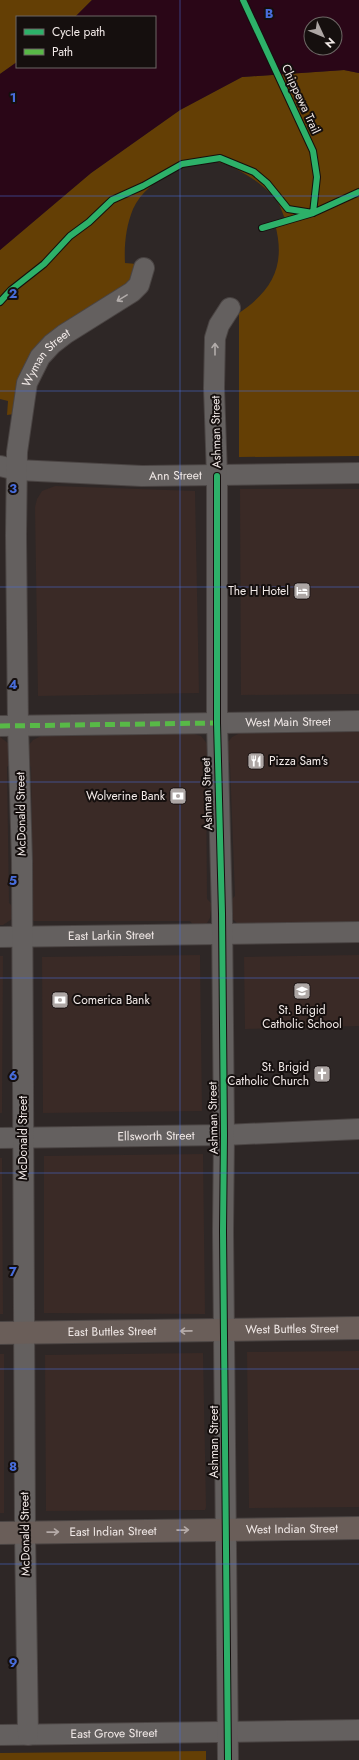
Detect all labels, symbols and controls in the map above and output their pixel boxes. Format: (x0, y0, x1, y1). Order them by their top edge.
text: B (265, 4, 274, 23)
legend (16, 16, 156, 68)
north arrow (303, 16, 343, 56)
text: Cycle path (52, 23, 105, 41)
text: N (321, 34, 339, 52)
text: Path (52, 43, 73, 61)
street label: Chippewa Trail (277, 61, 325, 137)
text: 1 (10, 88, 16, 107)
text: 2 (9, 284, 17, 303)
one-way arrow (117, 294, 128, 302)
street label: Wyman Street (17, 324, 74, 390)
one-way arrow (211, 343, 219, 356)
street label: Ashman Street (206, 395, 226, 469)
street label: Ann Street (149, 466, 202, 485)
text: 3 (9, 479, 17, 498)
hotel icon: The H Hotel (292, 581, 312, 601)
place label: The H Hotel (228, 582, 289, 600)
text: 4 (8, 675, 18, 694)
street label: West Main Street (245, 712, 331, 732)
restaurant icon: Pizza Sam's (246, 751, 266, 771)
place label: Pizza Sam's (269, 752, 328, 770)
street label: Ashman Street (197, 757, 217, 831)
street label: McDonald Street (11, 772, 31, 856)
bank icon: Wolverine Bank (168, 786, 188, 806)
place label: Wolverine Bank (86, 787, 166, 805)
text: 5 (9, 871, 17, 890)
street label: East Larkin Street (68, 926, 154, 945)
school or university icon: St. Brigid Catholic School (292, 981, 312, 1001)
bank icon: Comerica Bank (50, 990, 70, 1010)
place label: Comerica Bank (73, 991, 150, 1009)
place label: St. Brigid Catholic School (262, 1001, 342, 1033)
place label: St. Brigid Catholic Church (227, 1058, 309, 1090)
church icon: St. Brigid Catholic Church (312, 1064, 332, 1084)
text: 6 (9, 1066, 18, 1085)
street label: Ashman Street (203, 1081, 223, 1155)
street label: McDonald Street (14, 1096, 32, 1180)
street label: Ellsworth Street (117, 1126, 195, 1145)
text: 7 (9, 1262, 17, 1281)
street label: West Buttles Street (245, 1319, 339, 1339)
street label: East Buttles Street (68, 1322, 157, 1341)
one-way arrow (180, 1327, 193, 1335)
street label: Ashman Street (205, 1406, 223, 1478)
text: 8 (9, 1457, 17, 1476)
street label: McDonald Street (15, 1492, 35, 1576)
street label: West Indian Street (246, 1519, 338, 1539)
street label: East Indian Street (69, 1522, 157, 1541)
one-way arrow (176, 1526, 189, 1534)
one-way arrow (46, 1528, 59, 1536)
text: 9 (9, 1653, 18, 1672)
street label: East Grove Street (70, 1724, 158, 1743)

